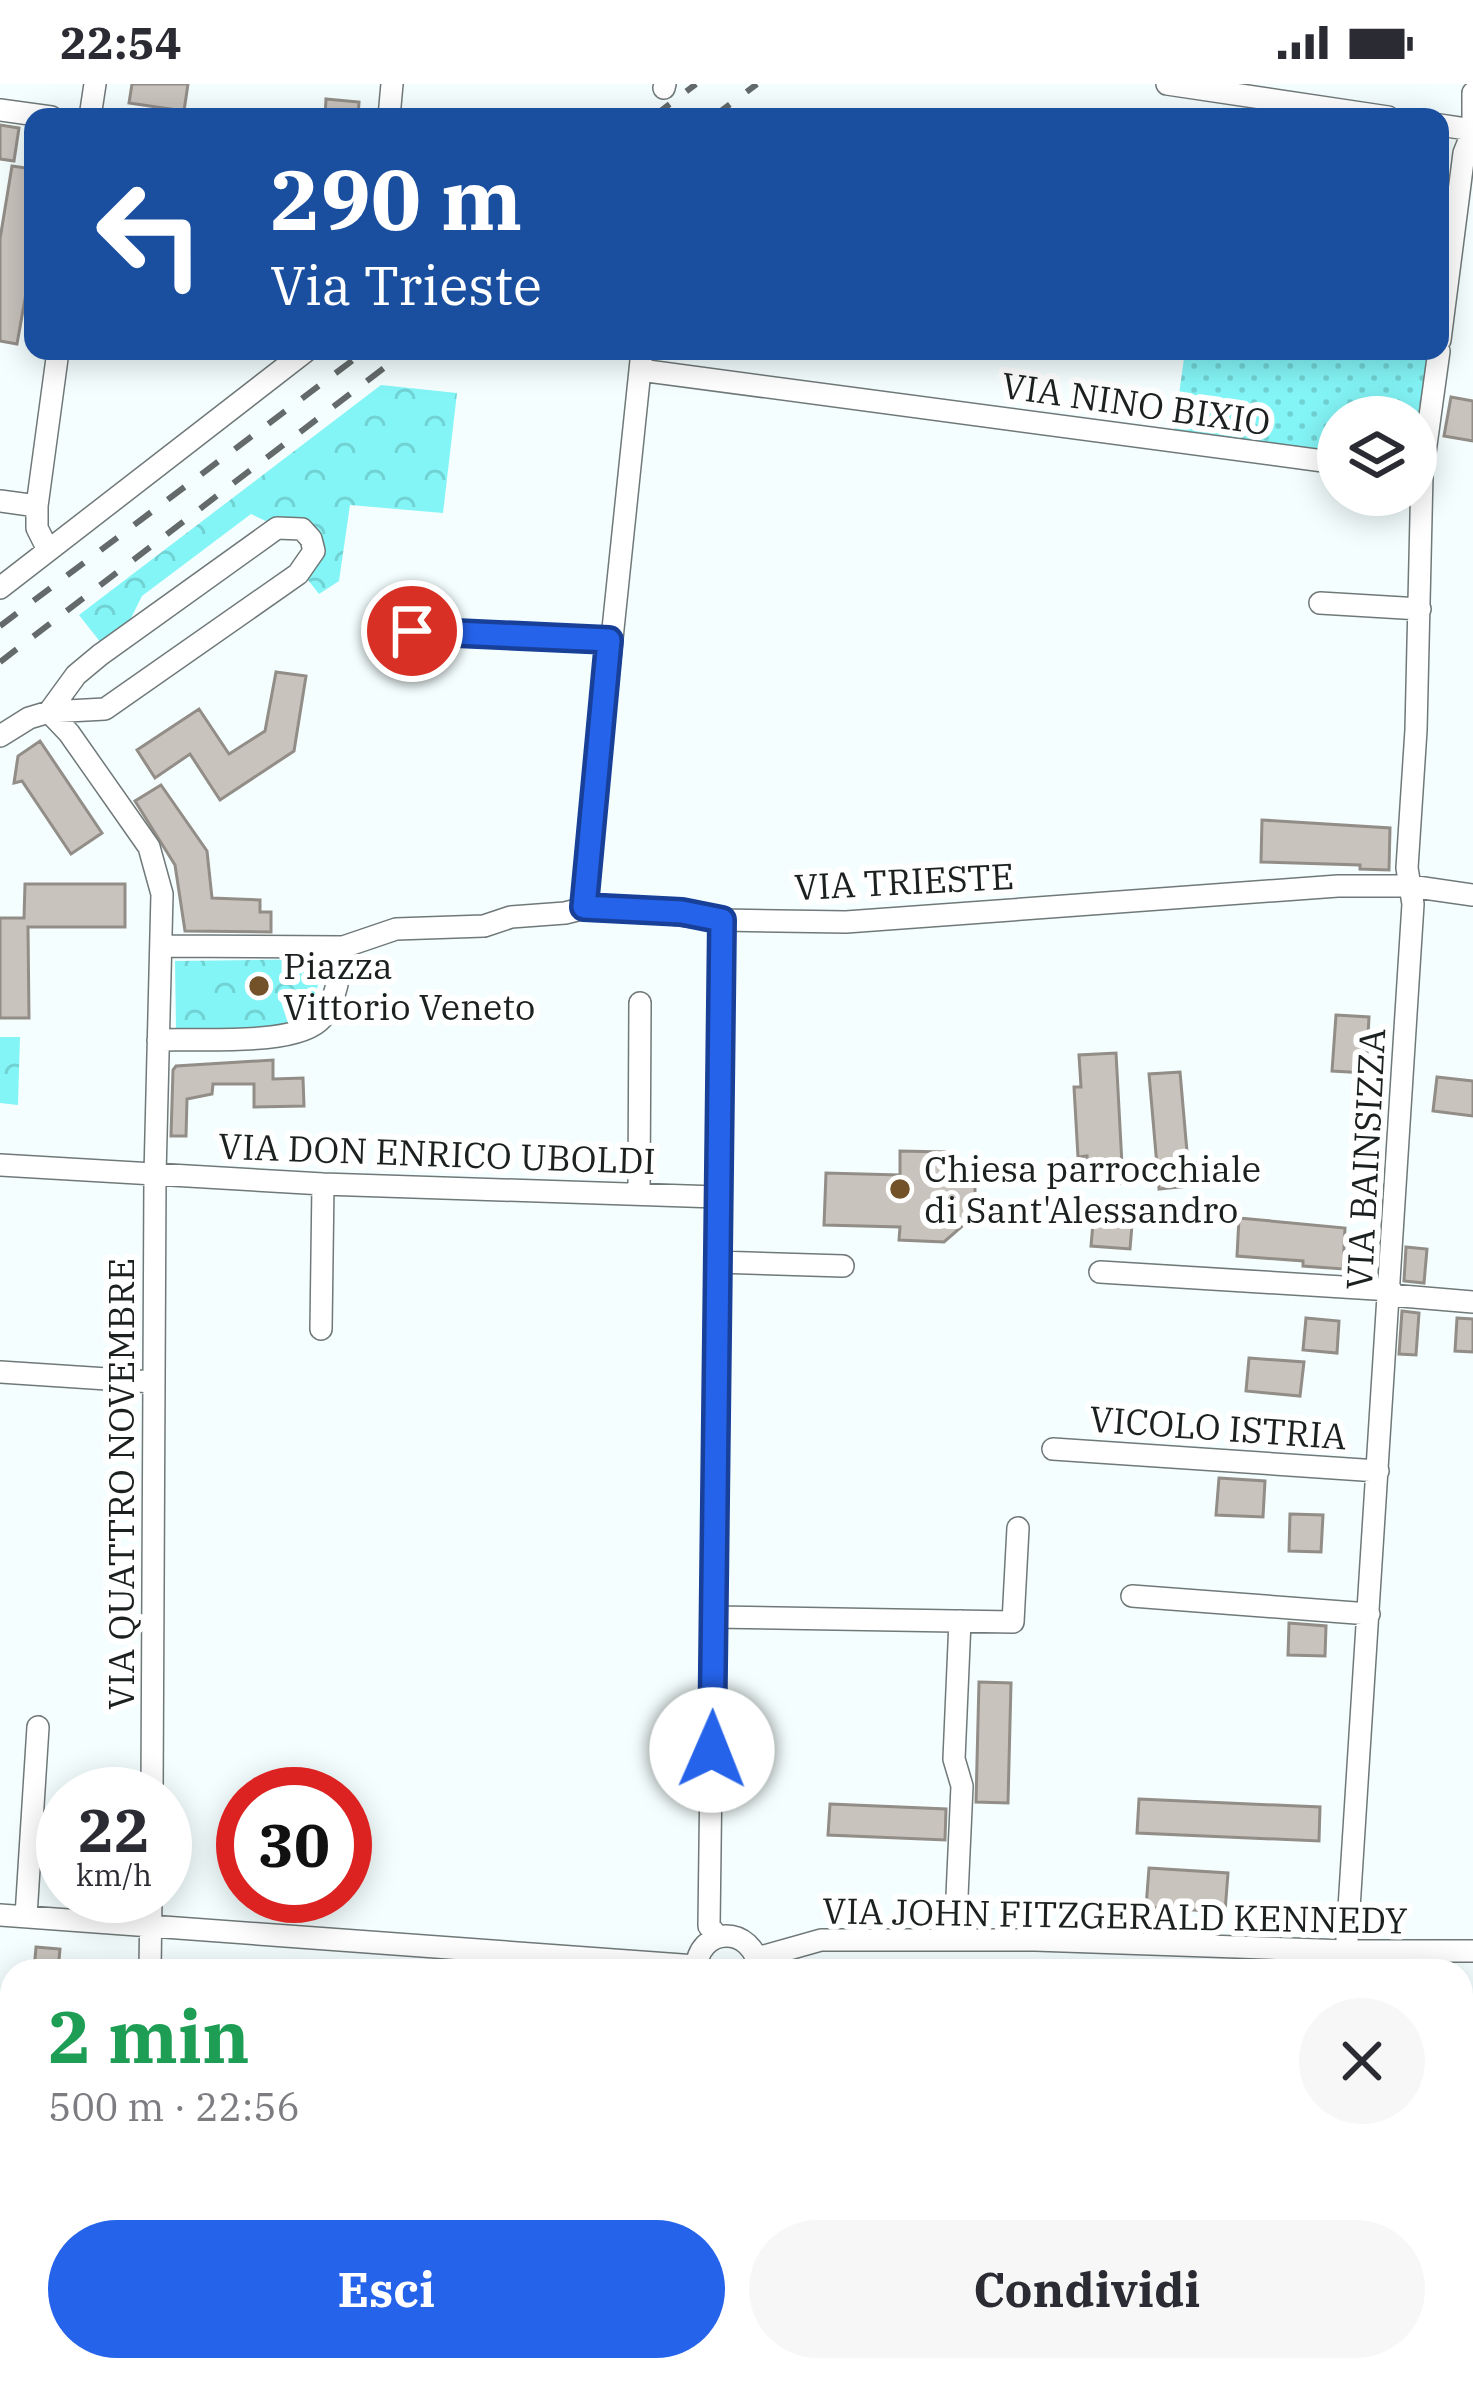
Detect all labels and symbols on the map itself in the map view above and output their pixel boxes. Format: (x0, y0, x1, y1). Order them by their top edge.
street label: VIA NINO BIXIO (999, 361, 1273, 445)
pin (361, 580, 463, 682)
street label: VIA TRIESTE (793, 852, 1015, 910)
place label: Piazza Vittorio Veneto (283, 942, 535, 1030)
marker: Piazza Vittorio Veneto (246, 973, 272, 999)
street label: VIA BAINSIZZA (1335, 1027, 1395, 1291)
street label: VIA DON ENRICO UBOLDI (217, 1122, 657, 1184)
place label: Chiesa parrocchiale di Sant'Alessandro (924, 1145, 1261, 1233)
marker: Chiesa parrocchiale di Sant'Alessandro (887, 1176, 913, 1202)
street label: VIA QUATTRO NOVEMBRE (97, 1258, 144, 1710)
street label: VICOLO ISTRIA (1088, 1395, 1349, 1459)
position arrow (649, 1687, 775, 1813)
speed limit sign: 30 (216, 1767, 372, 1923)
street label: VIA JOHN FITZGERALD KENNEDY (822, 1886, 1408, 1944)

